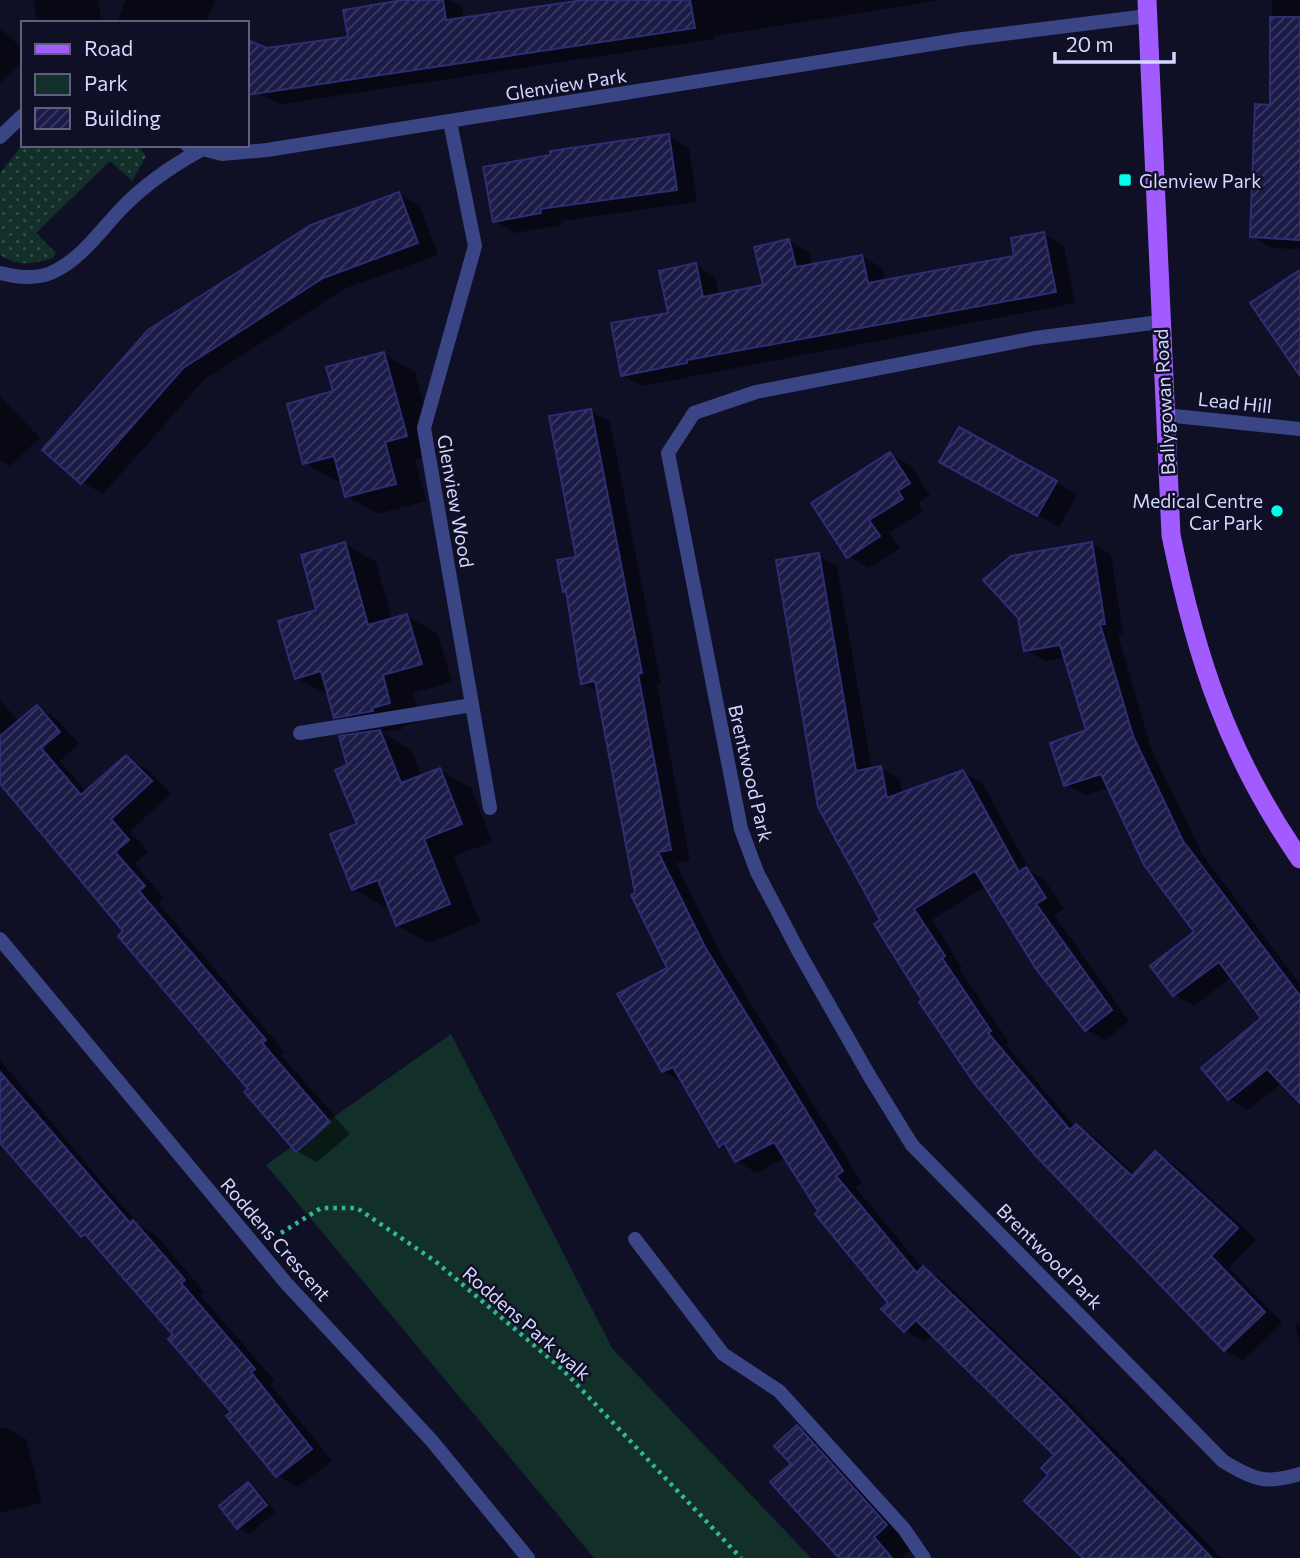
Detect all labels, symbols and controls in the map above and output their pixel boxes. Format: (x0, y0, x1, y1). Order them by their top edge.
legend (21, 21, 248, 147)
scale bar (1055, 21, 1174, 65)
text: 20 m (1066, 31, 1114, 56)
text: Road (84, 35, 133, 60)
street label: Glenview Park (504, 63, 628, 105)
text: Park (84, 70, 128, 95)
text: Building (84, 105, 161, 130)
place label: Glenview Park (1139, 169, 1261, 192)
marker: Glenview Park (1117, 172, 1133, 188)
street label: Ballygowan Road (1149, 328, 1179, 476)
street label: Lead Hill (1197, 387, 1273, 417)
street label: Glenview Wood (433, 433, 479, 569)
place label: Medical Centre Car Park (1132, 489, 1263, 534)
marker: Medical Centre Car Park (1269, 503, 1285, 519)
street label: Brentwood Park (724, 702, 778, 844)
street label: Roddens Crescent (216, 1173, 336, 1305)
street label: Brentwood Park (992, 1198, 1108, 1314)
street label: Roddens Park walk (458, 1261, 596, 1385)

